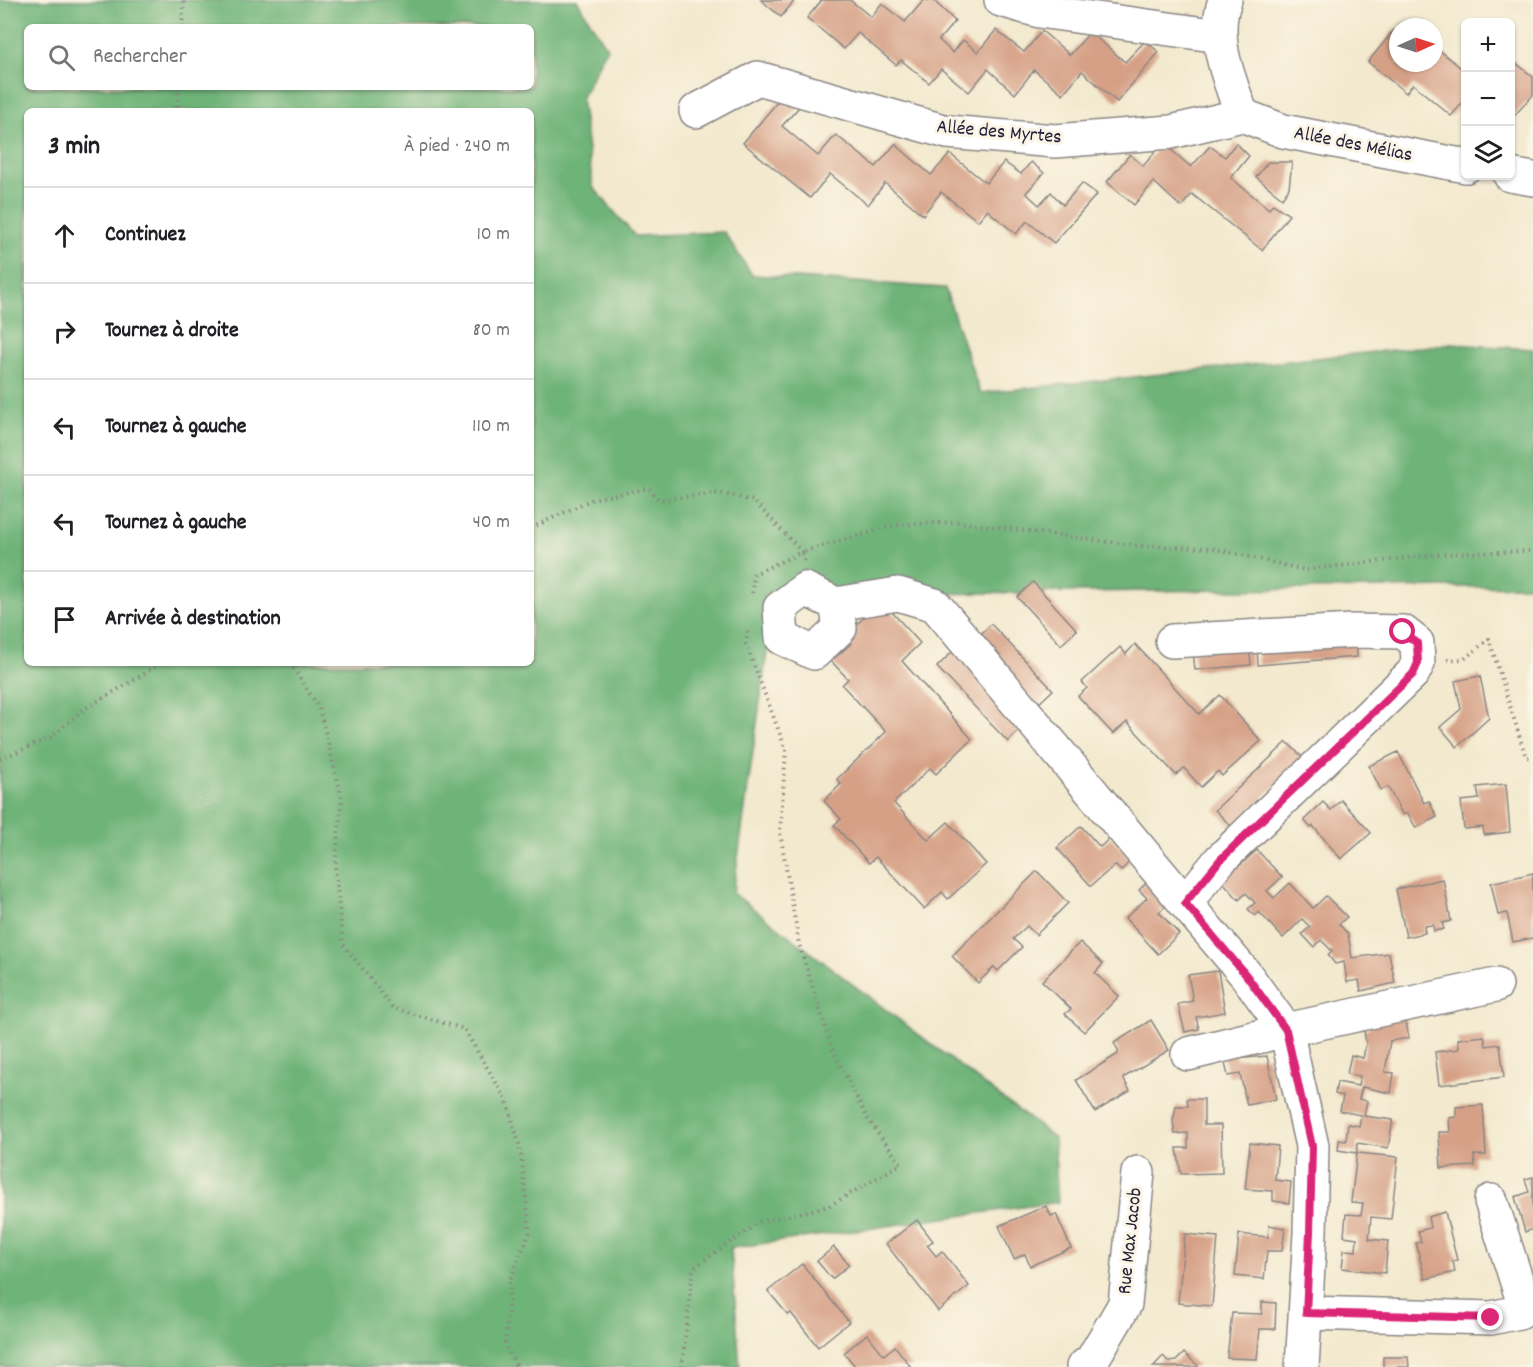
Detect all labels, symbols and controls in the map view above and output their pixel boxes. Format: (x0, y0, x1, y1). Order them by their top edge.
north arrow (1389, 18, 1443, 72)
map controls (1461, 18, 1515, 180)
button: + (1461, 18, 1515, 72)
search box (24, 24, 534, 90)
icon: search (45, 41, 78, 74)
text: Rechercher (93, 42, 187, 73)
button: − (1461, 72, 1515, 126)
street label: Allée des Myrtes (935, 114, 1063, 152)
street label: Allée des Mélias (1291, 120, 1415, 170)
button: layers (1461, 126, 1515, 180)
text: 3 min (48, 129, 100, 166)
text: À pied · 240 m (404, 133, 510, 161)
icon: ahead (48, 219, 81, 252)
text: Continuez (105, 220, 186, 251)
text: 10 m (476, 221, 510, 249)
icon: right (48, 315, 81, 348)
text: Tournez à droite (105, 316, 239, 347)
text: 80 m (473, 317, 510, 345)
icon: left (48, 411, 81, 444)
text: Tournez à gauche (105, 412, 247, 443)
text: 110 m (472, 413, 510, 441)
icon: left (48, 507, 81, 540)
text: Tournez à gauche (105, 508, 247, 539)
text: 40 m (472, 509, 510, 537)
icon: arrive (48, 603, 81, 636)
text: Arrivée à destination (105, 604, 281, 635)
route start (1389, 618, 1415, 644)
street label: Rue Max Jacob (1111, 1186, 1151, 1296)
route end (1477, 1304, 1503, 1330)

